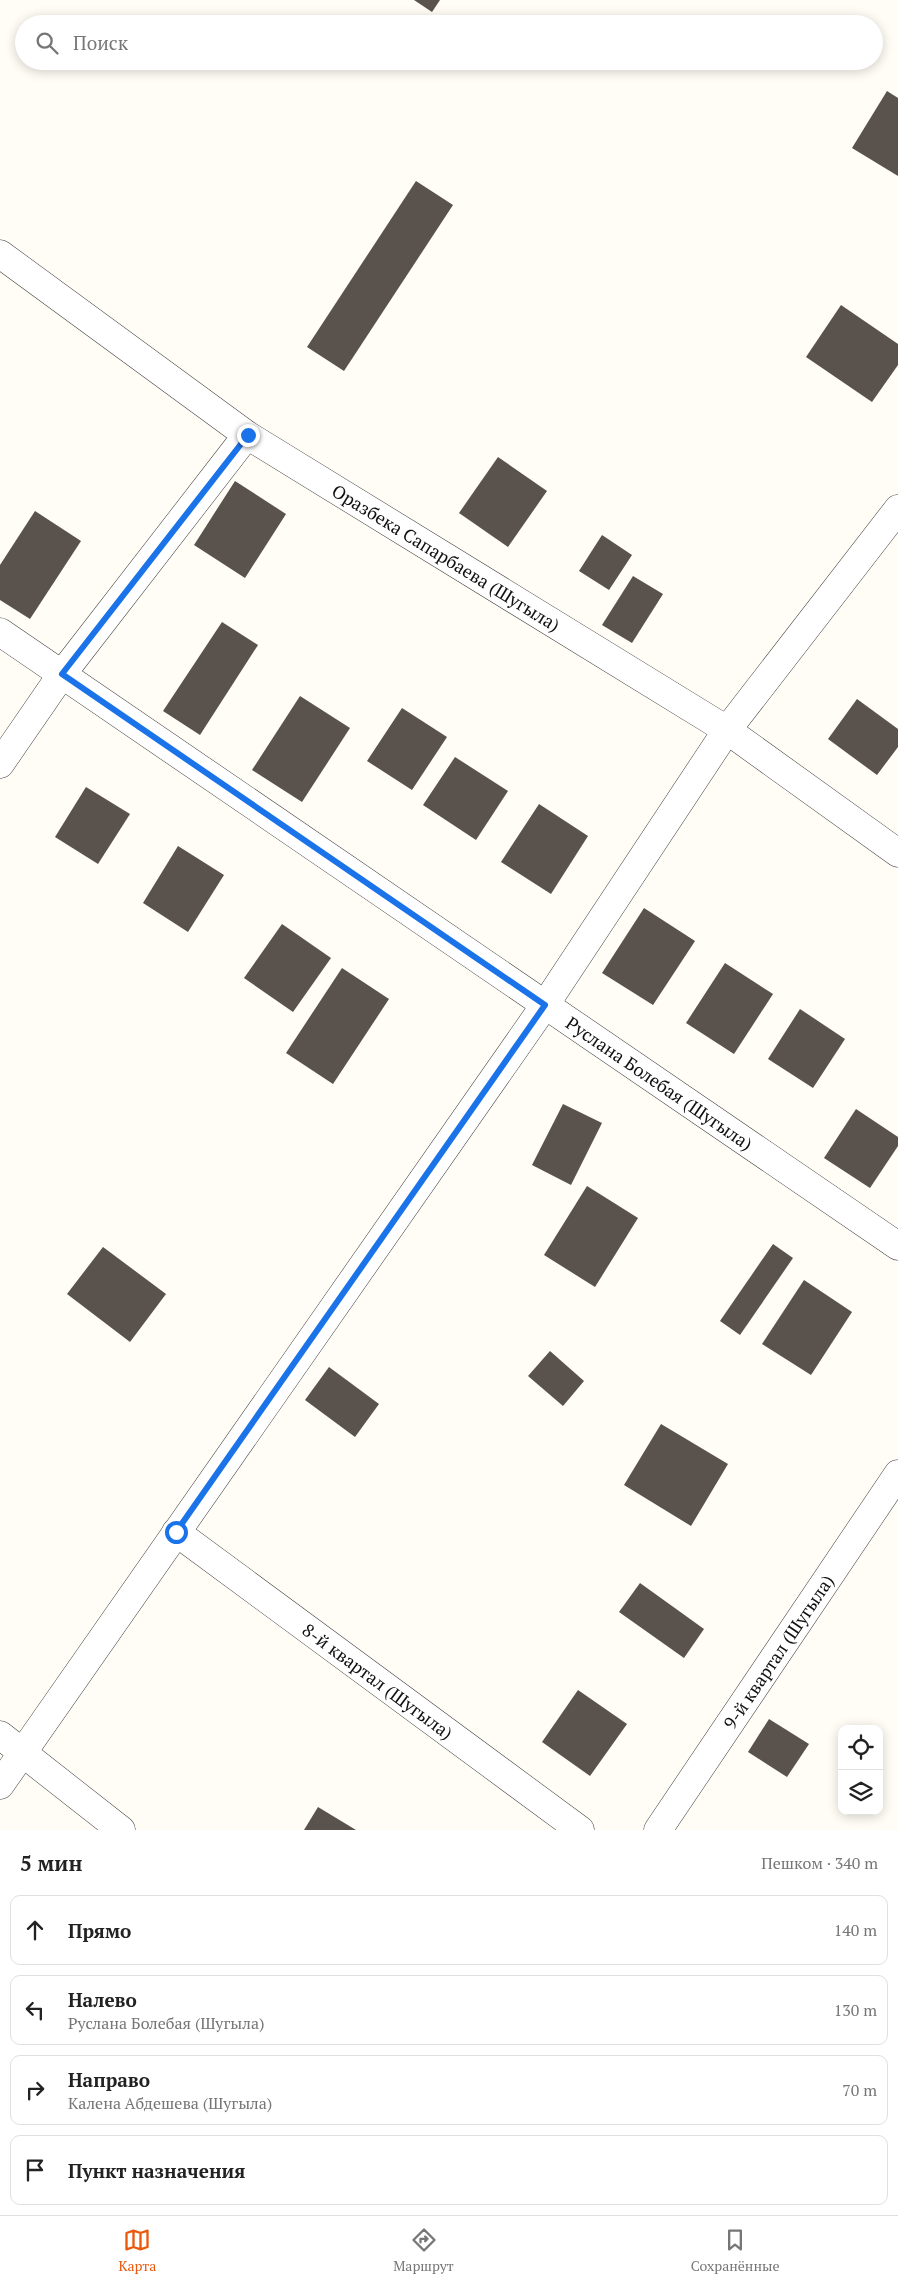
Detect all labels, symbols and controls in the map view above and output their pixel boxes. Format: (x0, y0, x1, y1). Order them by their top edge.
search box (15, 15, 883, 70)
icon: search (33, 29, 61, 57)
text: Поиск (73, 30, 128, 55)
route end (237, 424, 260, 447)
street label: Оразбека Сапарбаева (Шугыла) (328, 478, 565, 637)
street label: Руслана Болебая (Шугыла) (561, 1011, 758, 1155)
route start (165, 1521, 188, 1544)
street label: 9-й квартал (Шугыла) (718, 1570, 839, 1734)
street label: 8-й квартал (Шугыла) (298, 1617, 458, 1744)
map controls (838, 1725, 883, 1815)
button: locate (838, 1725, 883, 1770)
button: layers (838, 1770, 883, 1815)
text: 5 мин (20, 1849, 82, 1877)
text: Пешком · 340 m (761, 1852, 878, 1874)
icon: ahead (21, 1916, 49, 1944)
text: Прямо (68, 1918, 131, 1943)
text: 140 m (834, 1919, 877, 1941)
text: Налево (68, 1987, 137, 2012)
icon: left (21, 1996, 49, 2024)
text: 130 m (834, 1999, 877, 2021)
text: Руслана Болебая (Шугыла) (68, 2012, 264, 2034)
text: Направо (68, 2067, 150, 2092)
icon: right (21, 2076, 49, 2104)
text: 70 m (842, 2079, 877, 2101)
text: Калена Абдешева (Шугыла) (68, 2092, 272, 2114)
icon: arrive (21, 2156, 49, 2184)
text: Пункт назначения (68, 2158, 245, 2183)
tab: Карта (118, 2226, 156, 2275)
tab: Маршрут (393, 2226, 454, 2275)
tab: Сохранённые (691, 2226, 780, 2275)

